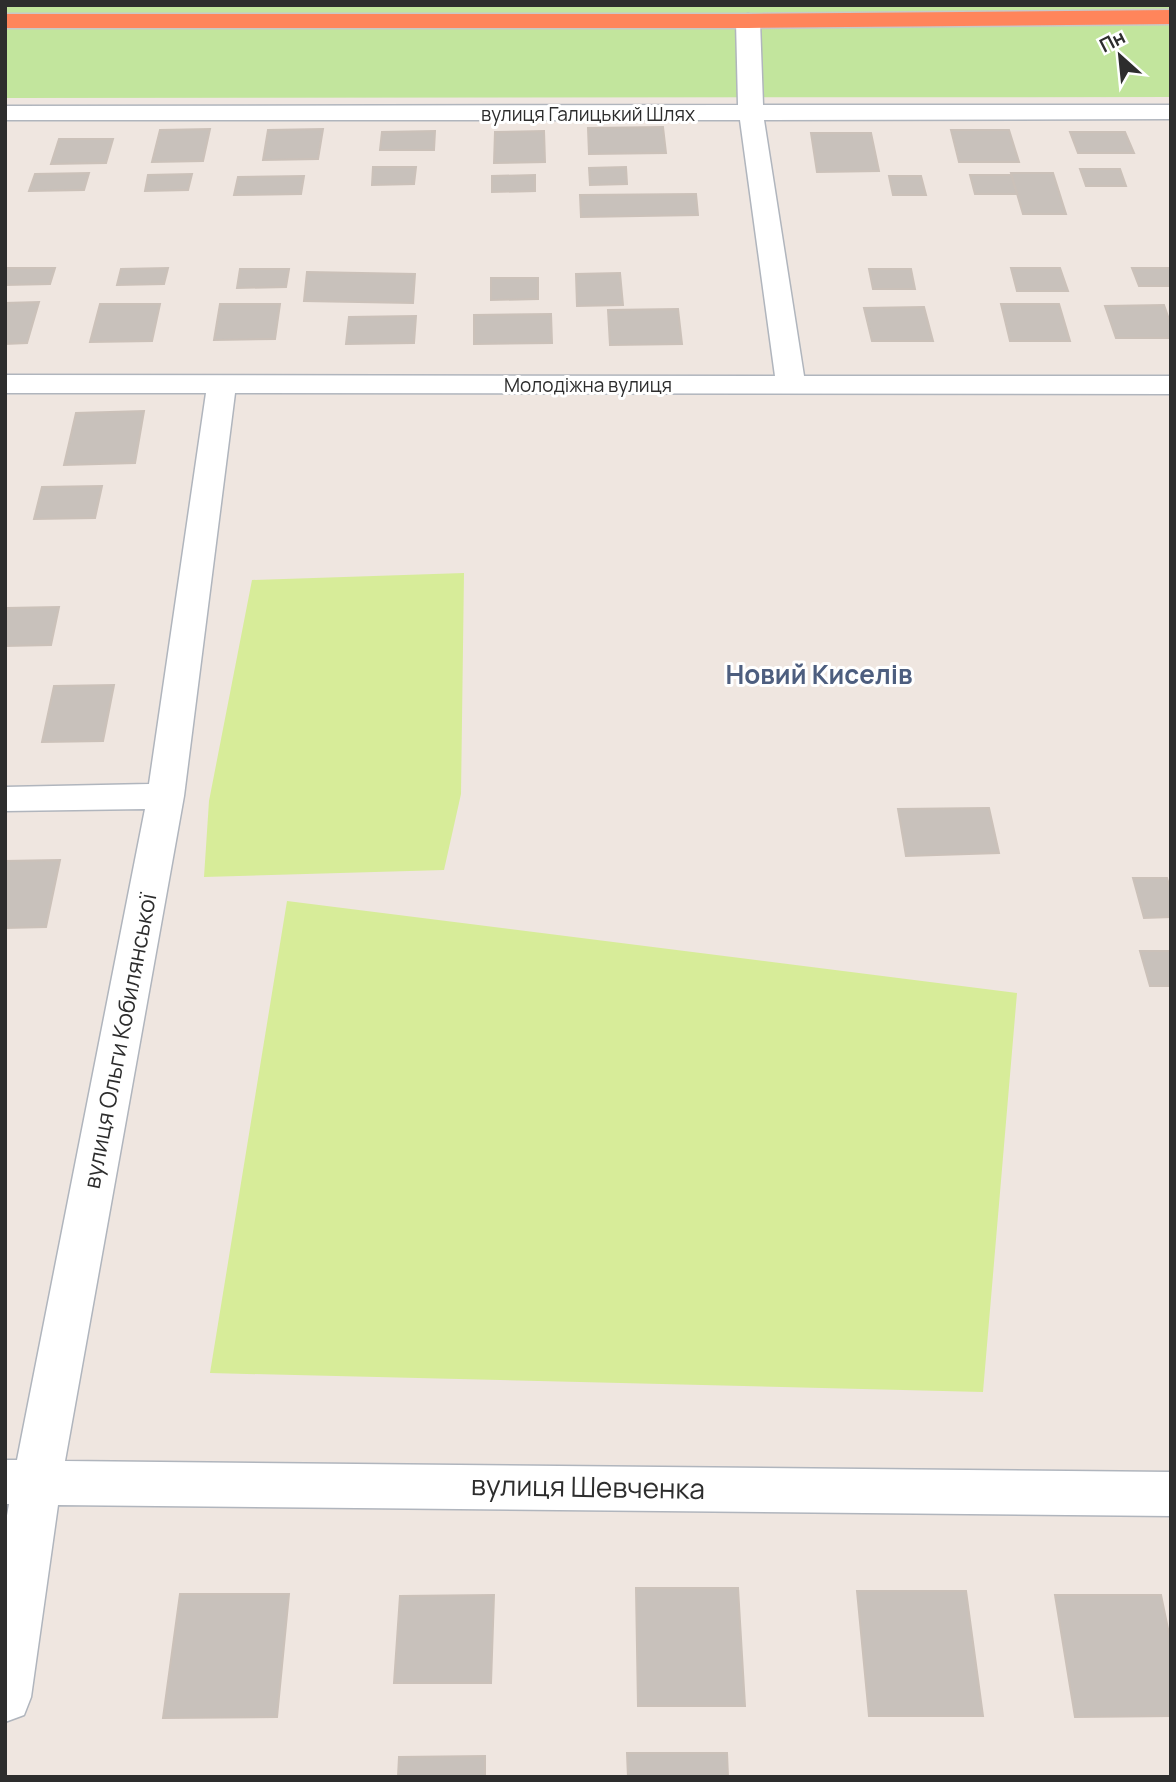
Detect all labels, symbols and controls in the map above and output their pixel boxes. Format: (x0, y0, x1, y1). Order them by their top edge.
north arrow (1085, 21, 1155, 91)
text: Пн (1095, 23, 1130, 58)
street label: вулиця Галицький Шлях (481, 101, 695, 127)
street label: Молодіжна вулиця (504, 372, 672, 398)
district label: Новий Киселів (726, 656, 912, 692)
street label: вулиця Ольги Кобилянської (75, 890, 163, 1191)
street label: вулиця Шевченка (471, 1465, 705, 1507)

